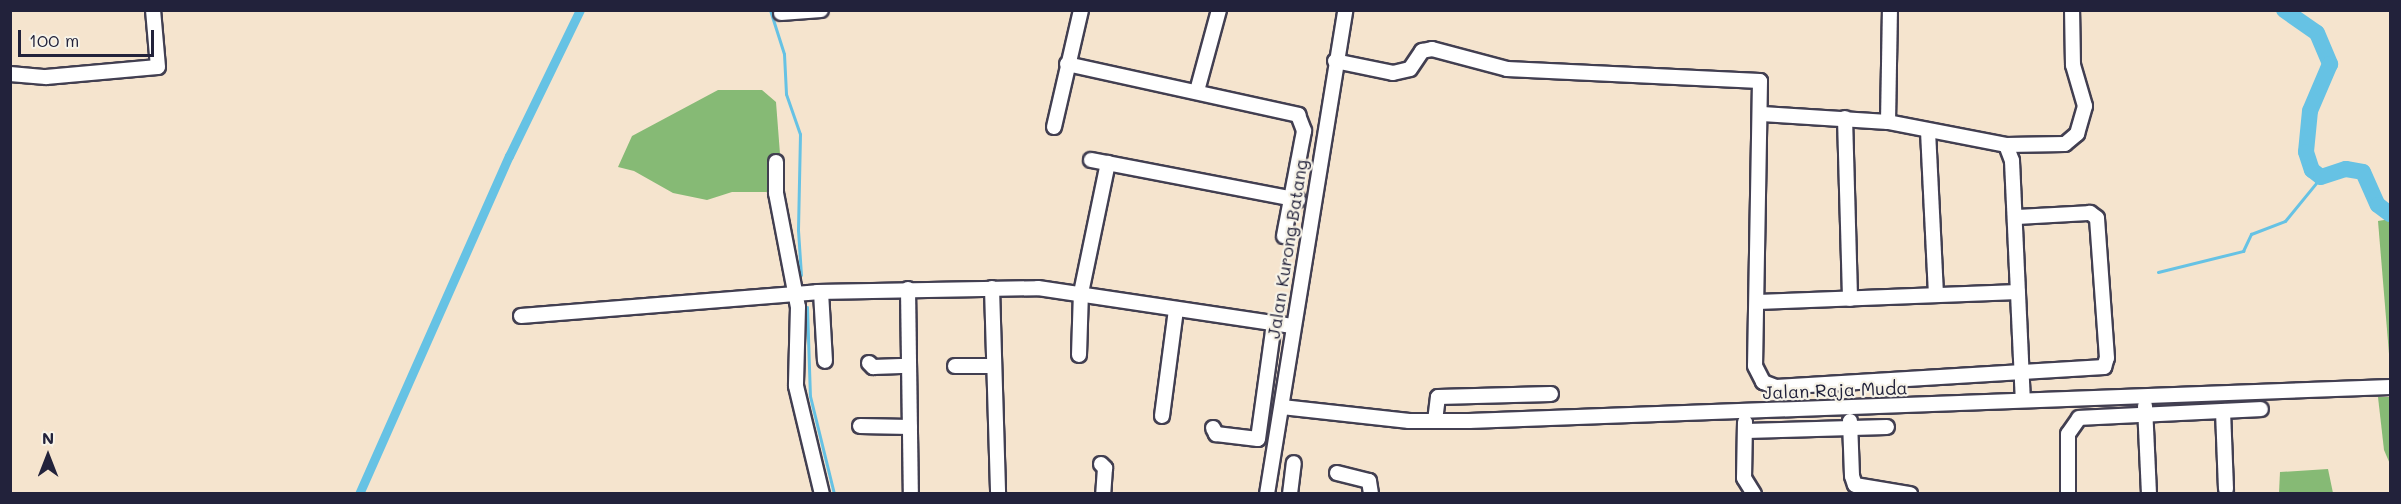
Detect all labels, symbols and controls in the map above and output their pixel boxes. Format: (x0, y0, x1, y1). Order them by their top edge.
scale bar (21, 18, 158, 56)
text: 100 m (29, 28, 79, 52)
street label: Jalan Kurong Batang (1262, 158, 1312, 340)
street label: Jalan Raja Muda (1762, 377, 1908, 403)
north arrow (18, 426, 78, 486)
text: N (42, 427, 54, 448)

